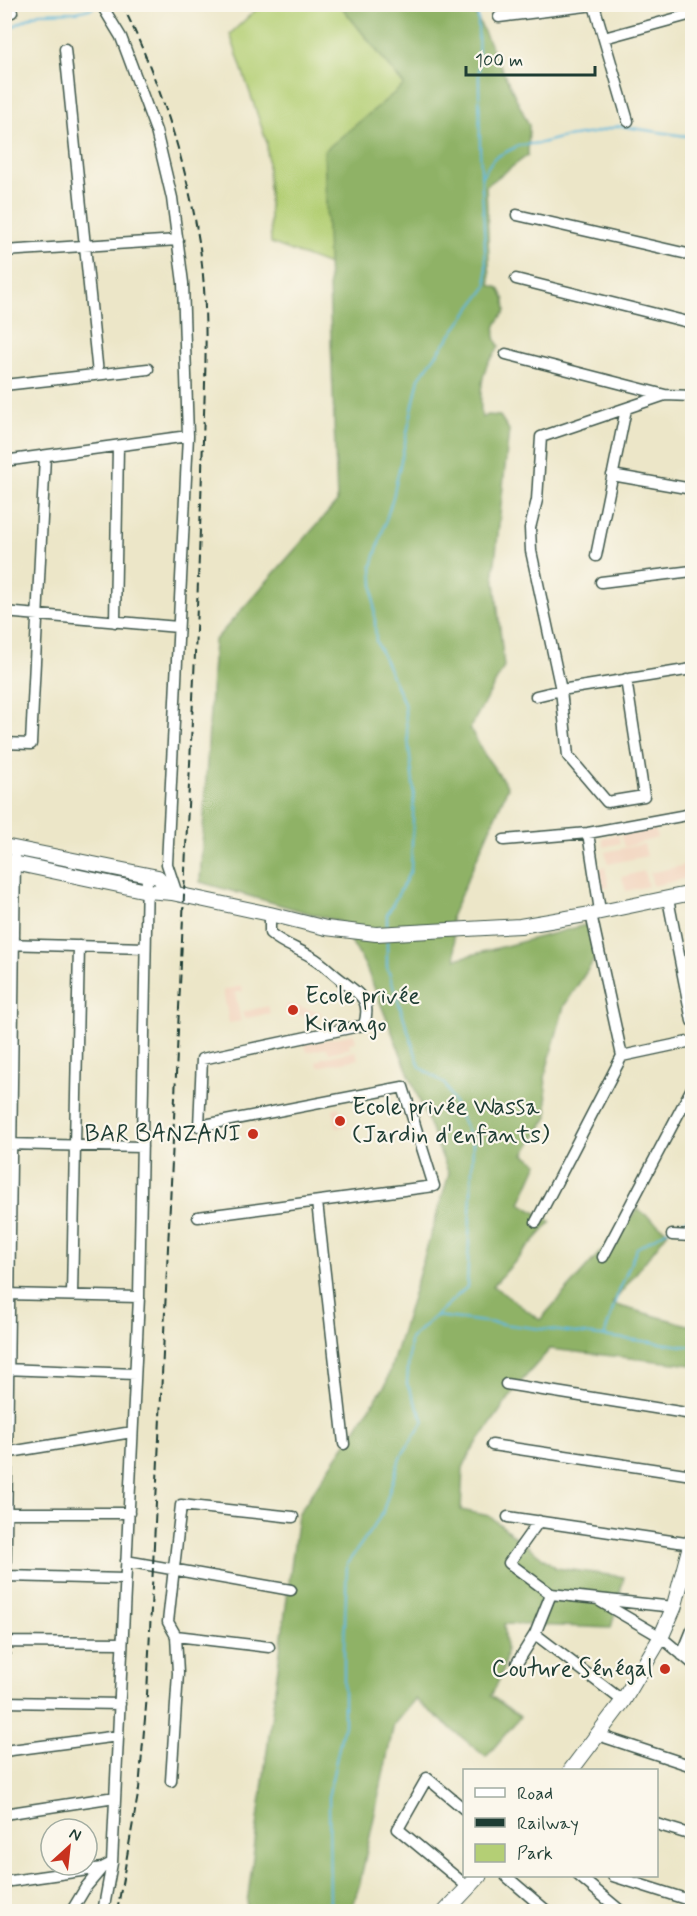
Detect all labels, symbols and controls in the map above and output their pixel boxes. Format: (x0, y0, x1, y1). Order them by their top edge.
scale bar (466, 39, 595, 77)
text: 100 m (475, 49, 523, 73)
place label: Ecole privée Kirango (305, 981, 420, 1040)
marker: Ecole privée Kirango (286, 1003, 300, 1017)
place label: Ecole privée Wassa (Jardin d'enfants) (352, 1092, 550, 1151)
marker: Ecole privée Wassa (Jardin d'enfants) (333, 1114, 347, 1128)
place label: BAR BANZANI (84, 1119, 241, 1150)
marker: BAR BANZANI (246, 1127, 260, 1141)
place label: Couture Sénégal (492, 1654, 653, 1685)
marker: Couture Sénégal (658, 1662, 672, 1676)
legend (463, 1769, 658, 1877)
text: Road (517, 1782, 553, 1806)
text: Railway (517, 1812, 579, 1836)
north arrow (39, 1817, 99, 1877)
text: N (66, 1823, 85, 1847)
text: Park (517, 1842, 553, 1866)

